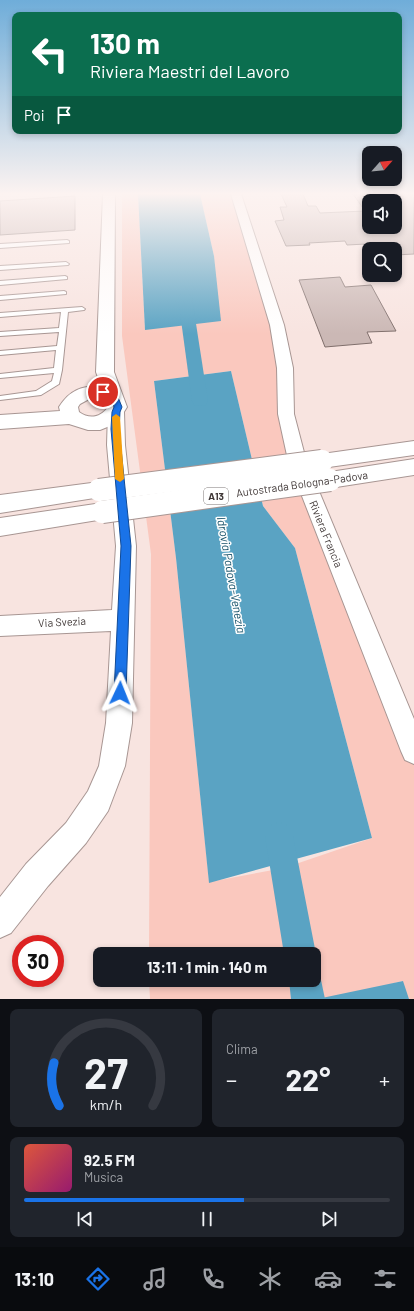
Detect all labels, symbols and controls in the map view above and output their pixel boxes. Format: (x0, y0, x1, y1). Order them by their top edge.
text: 130 m (90, 26, 160, 60)
icon: left (24, 28, 76, 80)
text: Riviera Maestri del Lavoro (90, 60, 290, 82)
icon: arrive (53, 104, 75, 126)
text: Poi (24, 106, 45, 124)
north arrow (362, 146, 402, 186)
map controls (362, 146, 402, 282)
button: sound (362, 194, 402, 234)
button: search (362, 242, 402, 282)
pin (86, 375, 120, 409)
icon: arrive (92, 381, 114, 403)
street label: Autostrada Bologna-Padova (235, 468, 369, 499)
road number: A13 (204, 488, 228, 504)
street label: Riviera Francia (307, 498, 346, 569)
water label: Idrovia Padova-Venezia (215, 516, 249, 634)
street label: Via Svezia (38, 614, 86, 629)
position arrow (99, 672, 141, 714)
speed limit sign: 30 (12, 935, 64, 987)
text: 13:11 · 1 min · 140 m (147, 958, 267, 976)
text: Clima (226, 1041, 258, 1057)
text: 27 (84, 1047, 128, 1097)
text: 22° (286, 1061, 330, 1097)
text: − (226, 1066, 237, 1092)
text: + (379, 1066, 390, 1092)
text: km/h (90, 1096, 122, 1113)
text: 92.5 FM (84, 1151, 135, 1169)
text: Musica (84, 1169, 123, 1185)
icon: previous (74, 1208, 96, 1230)
icon: pause (196, 1208, 218, 1230)
icon: next (318, 1208, 340, 1230)
icon: directions (84, 1265, 112, 1293)
icon: music (141, 1265, 169, 1293)
icon: phone (199, 1265, 227, 1293)
icon: climate (256, 1265, 284, 1293)
icon: car (314, 1265, 342, 1293)
icon: filters (371, 1265, 399, 1293)
text: 13:10 (15, 1268, 54, 1290)

